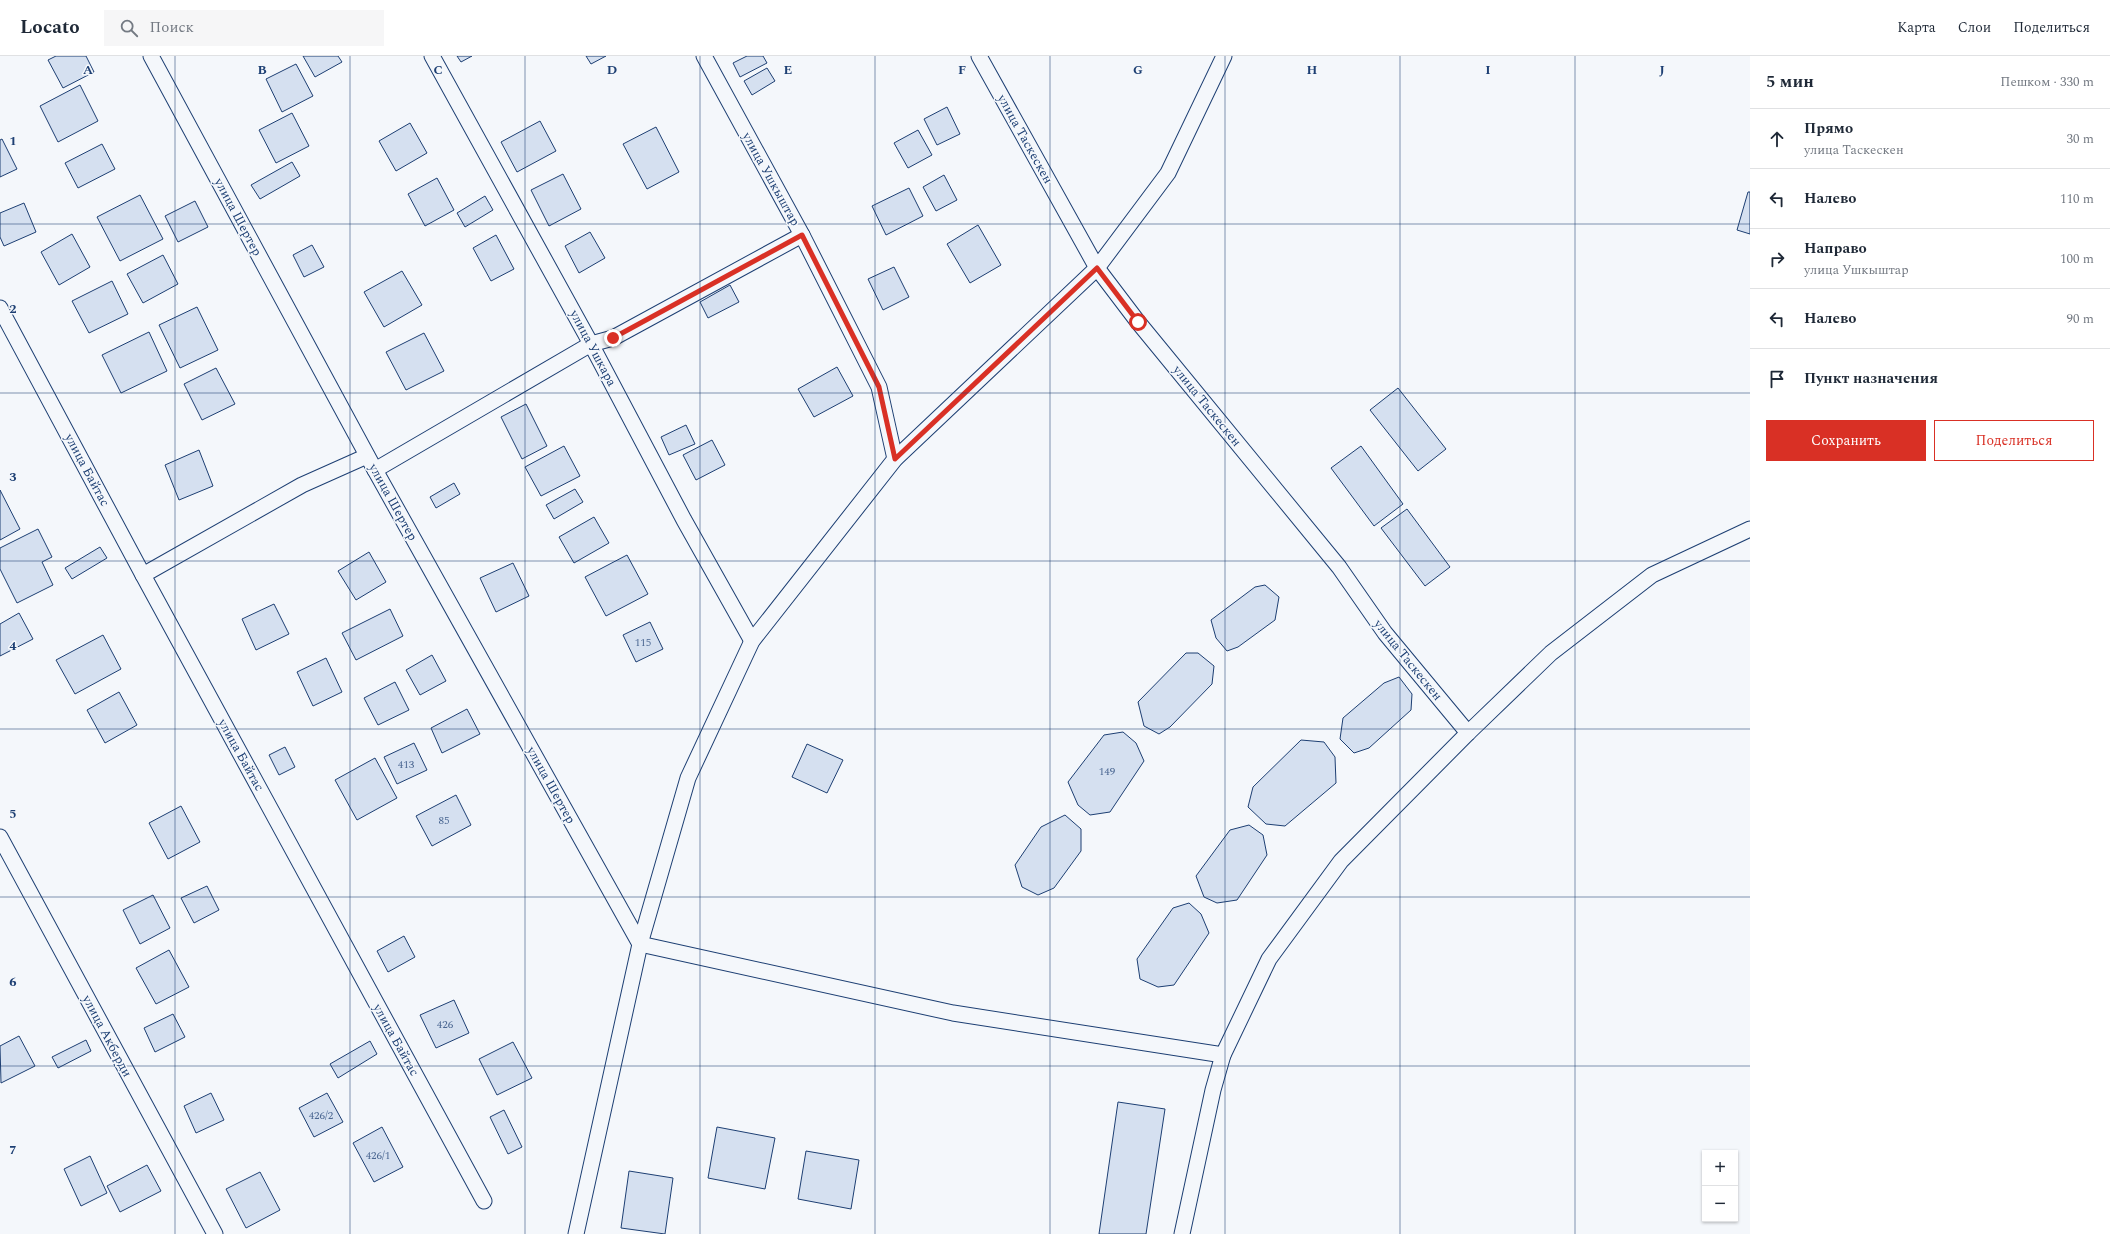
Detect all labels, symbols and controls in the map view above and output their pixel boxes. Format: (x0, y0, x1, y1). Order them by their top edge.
search box (104, 10, 384, 46)
text: Locato (20, 13, 80, 42)
text: Поиск (150, 16, 194, 39)
icon: search (118, 17, 140, 39)
text: Карта (1897, 17, 1936, 38)
text: Слои (1958, 17, 1991, 38)
text: Поделиться (2013, 17, 2090, 38)
text: A (83, 60, 93, 80)
text: B (257, 60, 267, 80)
text: C (433, 60, 443, 80)
text: D (607, 60, 617, 80)
text: E (784, 60, 793, 80)
text: F (958, 60, 966, 80)
text: G (1133, 60, 1143, 80)
text: H (1307, 60, 1318, 80)
text: I (1485, 60, 1491, 80)
text: J (1659, 60, 1665, 80)
text: 5 мин (1766, 69, 1814, 95)
text: Пешком · 330 m (2000, 72, 2094, 92)
street label: улица Таскескен (992, 90, 1058, 188)
text: Прямо (1804, 117, 1853, 140)
street label: улица Ушкыштар (736, 128, 805, 230)
icon: ahead (1766, 128, 1788, 150)
text: 30 m (2067, 129, 2094, 149)
text: 1 (9, 131, 17, 151)
text: улица Таскескен (1804, 140, 1904, 160)
street label: улица Шертер (209, 174, 267, 260)
text: Налево (1804, 187, 1857, 210)
icon: left (1766, 188, 1788, 210)
text: 110 m (2060, 189, 2094, 209)
text: Направо (1804, 237, 1867, 260)
icon: right (1766, 248, 1788, 270)
text: 100 m (2060, 249, 2094, 269)
text: улица Ушкыштар (1804, 260, 1909, 280)
text: 2 (9, 299, 17, 319)
street label: улица Ушкара (564, 305, 622, 391)
text: Налево (1804, 307, 1857, 330)
icon: left (1766, 308, 1788, 330)
text: 90 m (2067, 309, 2094, 329)
route start (1129, 313, 1147, 331)
route end (604, 329, 622, 347)
street label: улица Таскескен (1167, 360, 1246, 451)
text: Пункт назначения (1804, 367, 1938, 390)
icon: arrive (1766, 368, 1788, 390)
button: Сохранить (1766, 420, 1926, 461)
button: Поделиться (1934, 420, 2094, 461)
street label: улица Байтас (59, 429, 115, 510)
street label: улица Шертер (363, 459, 423, 544)
text: 3 (9, 467, 17, 487)
street label: улица Таскескен (1368, 614, 1447, 705)
house number: 115 (635, 634, 651, 651)
text: 4 (9, 636, 17, 656)
street label: улица Байтас (212, 714, 269, 795)
street label: улица Шертер (521, 742, 581, 827)
house number: 413 (398, 756, 415, 773)
house number: 149 (1099, 763, 1116, 780)
text: 5 (9, 804, 17, 824)
house number: 85 (439, 812, 450, 829)
text: 6 (9, 972, 17, 992)
street label: улица Акберди (76, 990, 137, 1081)
street label: улица Байтас (367, 999, 424, 1080)
house number: 426 (437, 1016, 454, 1033)
house number: 426/2 (309, 1107, 334, 1124)
text: 7 (9, 1140, 17, 1160)
house number: 426/1 (366, 1147, 390, 1164)
map controls (1702, 1150, 1738, 1222)
button: + (1702, 1150, 1738, 1186)
button: − (1702, 1186, 1738, 1222)

